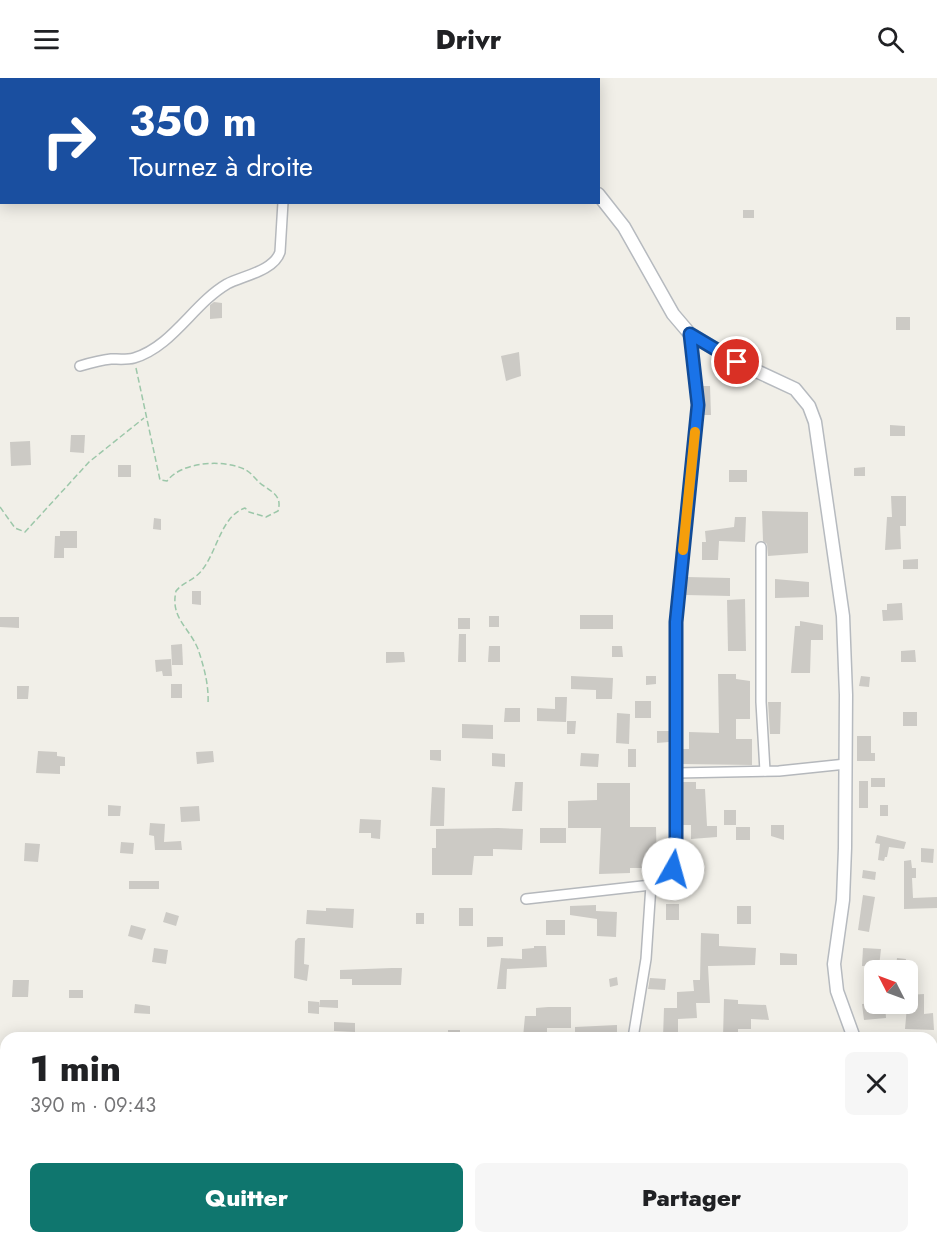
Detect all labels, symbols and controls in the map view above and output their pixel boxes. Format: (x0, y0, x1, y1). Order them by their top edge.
text: Drivr (435, 20, 502, 59)
icon: menu (30, 23, 63, 56)
icon: search (874, 23, 907, 56)
text: 350 m (129, 91, 257, 152)
icon: right (30, 102, 108, 180)
text: Tournez à droite (129, 147, 313, 186)
pin (711, 336, 762, 387)
icon: arrive (720, 345, 753, 378)
position arrow (641, 837, 705, 901)
north arrow (864, 960, 918, 1014)
map controls (864, 960, 918, 1014)
text: 1 min (30, 1042, 121, 1094)
button: close (845, 1052, 908, 1115)
text: 390 m · 09:43 (30, 1091, 156, 1120)
button: Quitter (30, 1163, 463, 1232)
button: Partager (475, 1163, 908, 1232)

